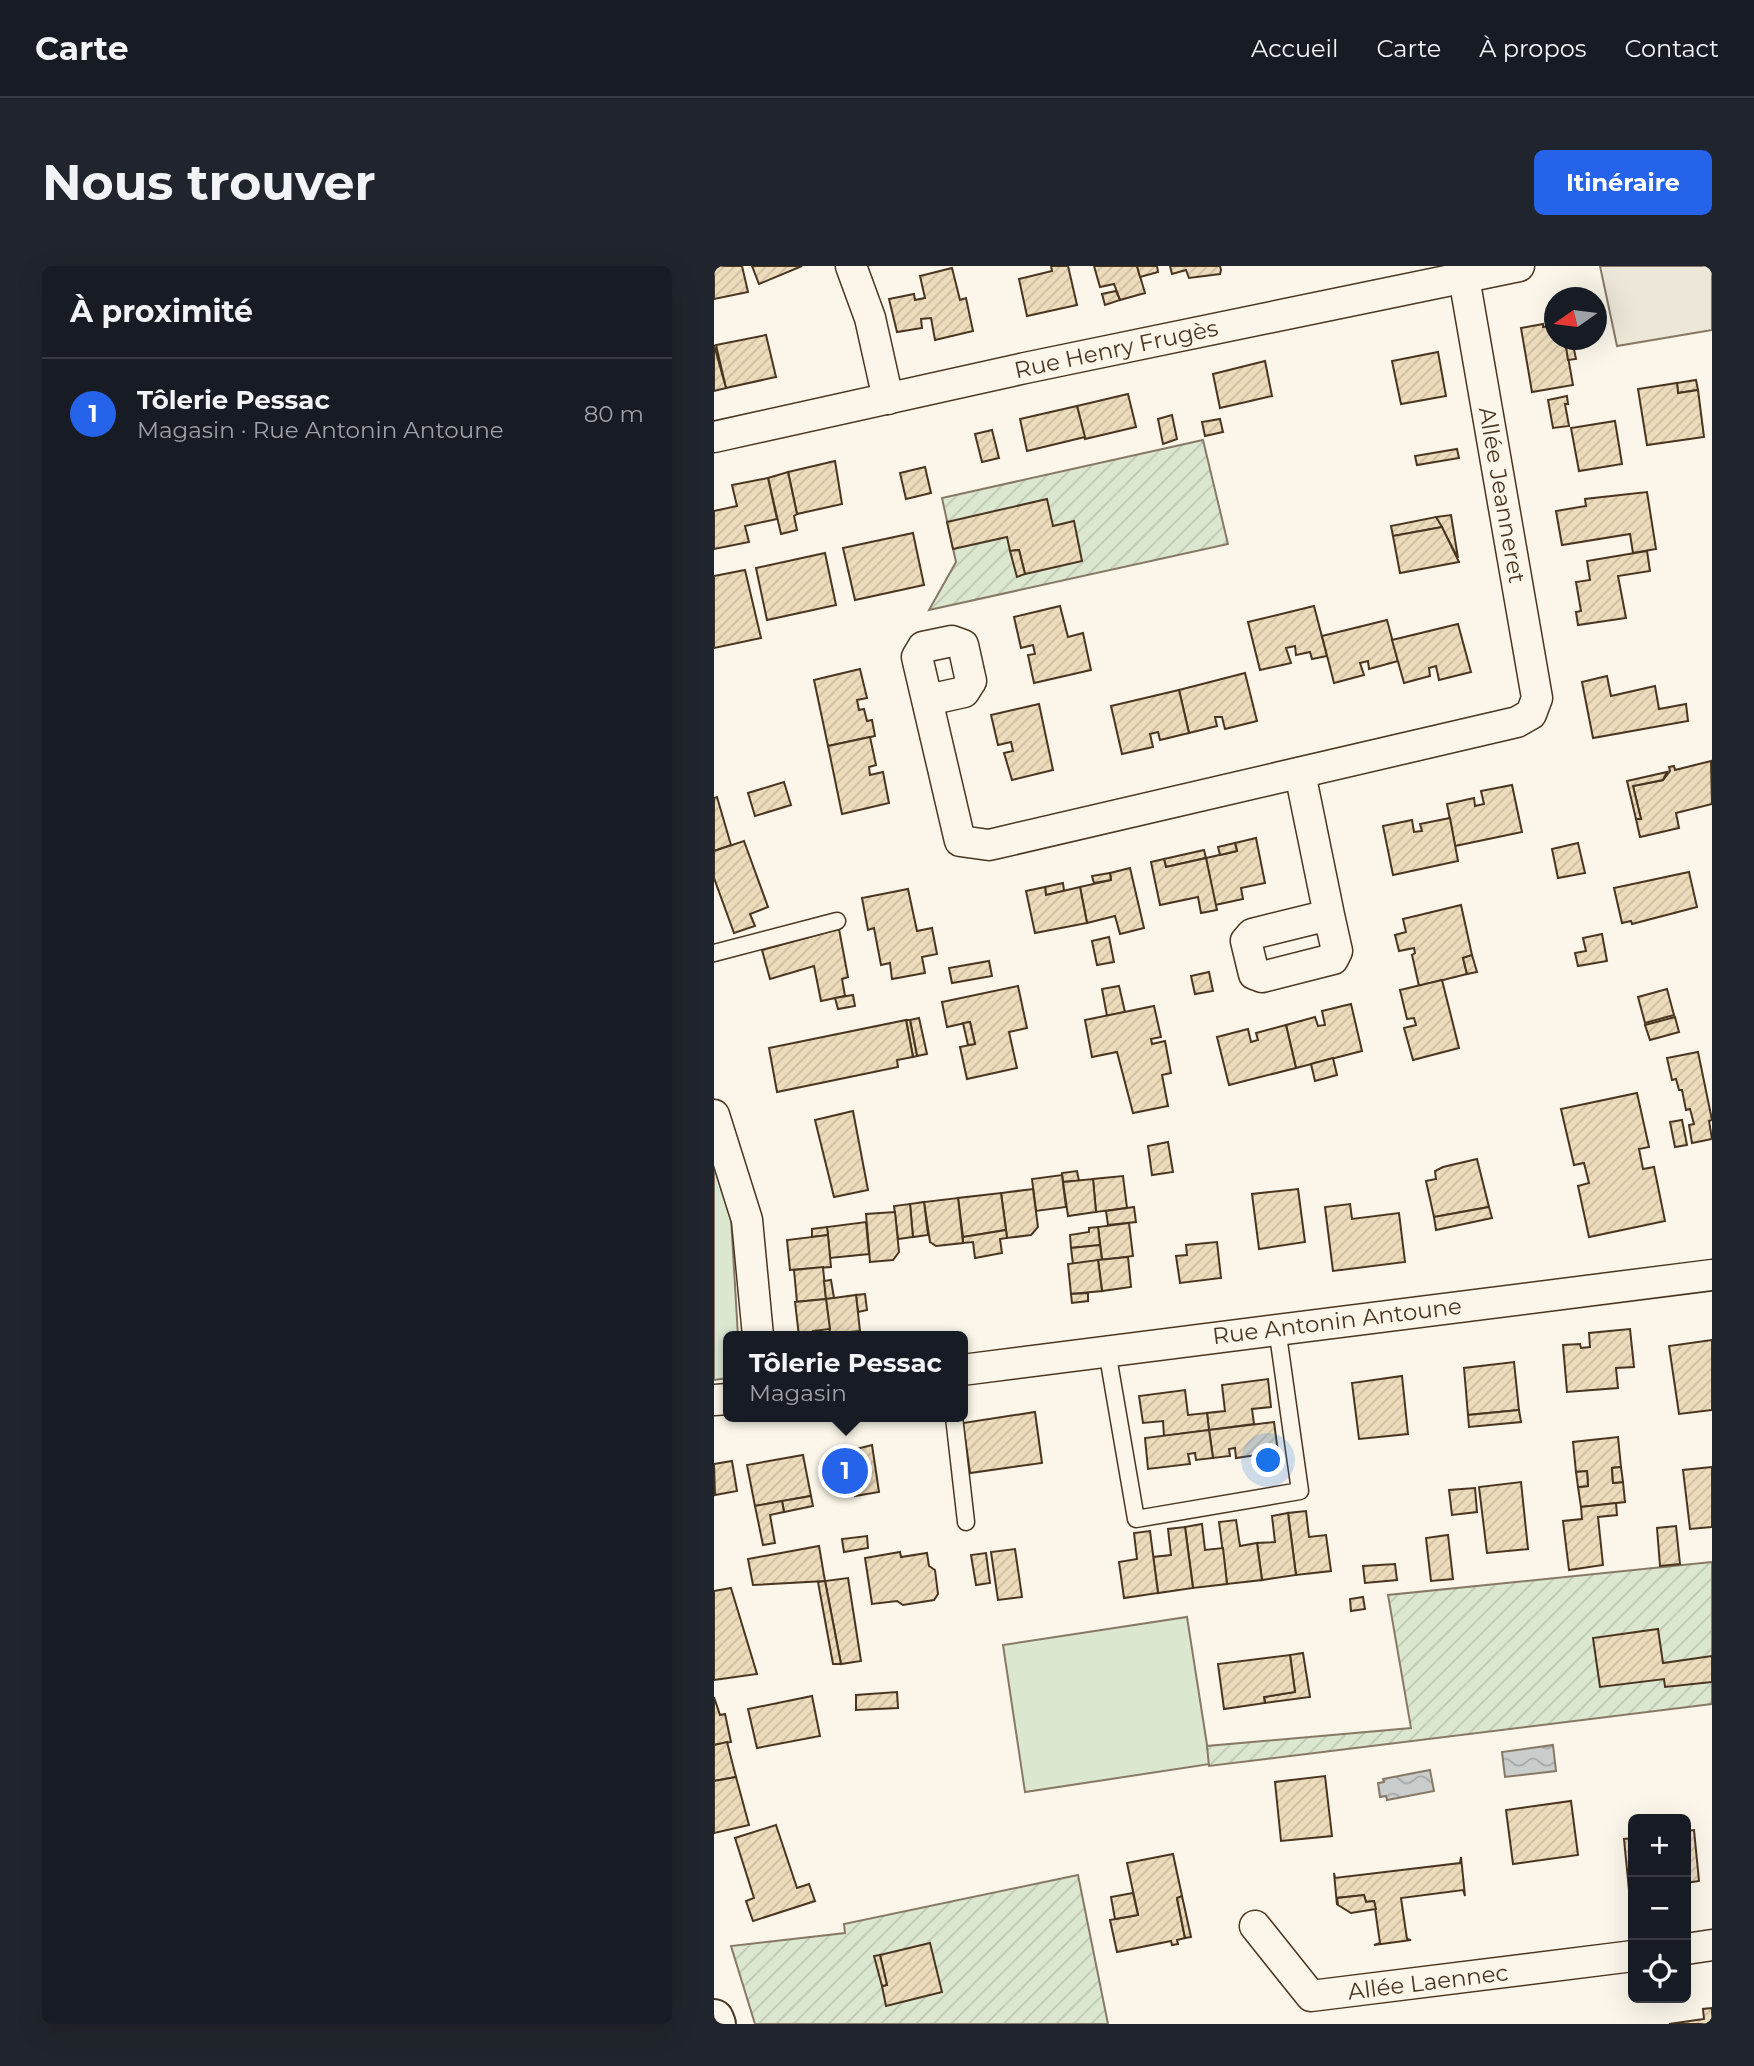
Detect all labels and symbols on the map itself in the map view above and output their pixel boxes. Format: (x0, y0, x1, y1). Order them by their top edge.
north arrow (1544, 287, 1607, 350)
street label: Rue Henry Frugès (1012, 314, 1220, 384)
street label: Allée Jeanneret (1473, 405, 1531, 585)
street label: Rue Antonin Antoune (1211, 1292, 1463, 1350)
your location (1251, 1443, 1285, 1477)
pin: 1 (822, 1445, 868, 1497)
street label: Allée Laennec (1346, 1958, 1510, 2006)

